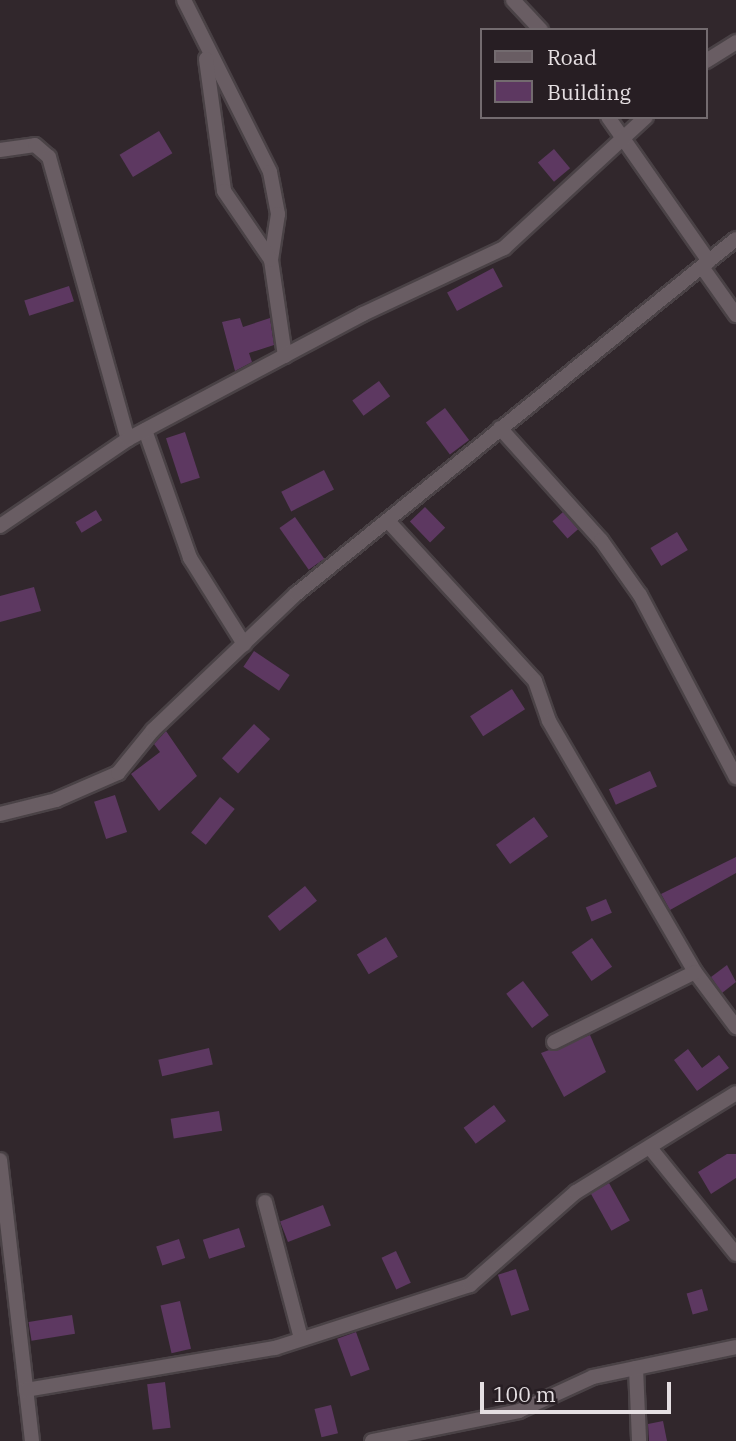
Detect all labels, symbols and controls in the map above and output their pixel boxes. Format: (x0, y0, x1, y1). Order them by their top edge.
legend (480, 28, 708, 119)
text: Road (547, 43, 597, 71)
text: Building (547, 78, 631, 106)
scale bar (484, 1368, 675, 1412)
text: 100 m (493, 1380, 556, 1408)

